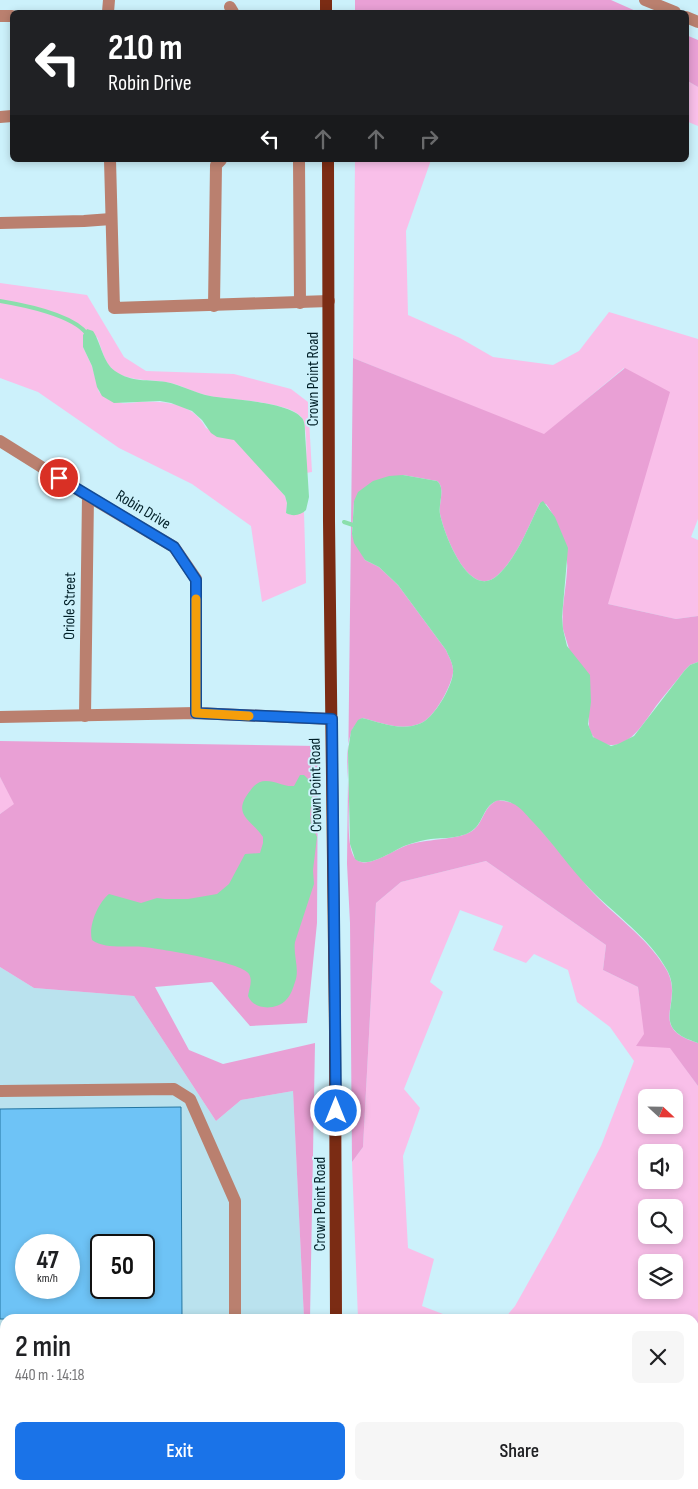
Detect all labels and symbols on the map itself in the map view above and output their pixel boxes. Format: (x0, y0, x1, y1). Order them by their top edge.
street label: Crown Point Road (304, 332, 323, 426)
pin (38, 457, 80, 499)
street label: Robin Drive (112, 486, 174, 534)
street label: Oriole Street (60, 572, 80, 640)
street label: Crown Point Road (306, 738, 326, 832)
position arrow (309, 1084, 361, 1136)
north arrow (638, 1089, 682, 1134)
street label: Crown Point Road (311, 1157, 330, 1251)
speed limit sign: 50 (90, 1234, 155, 1299)

